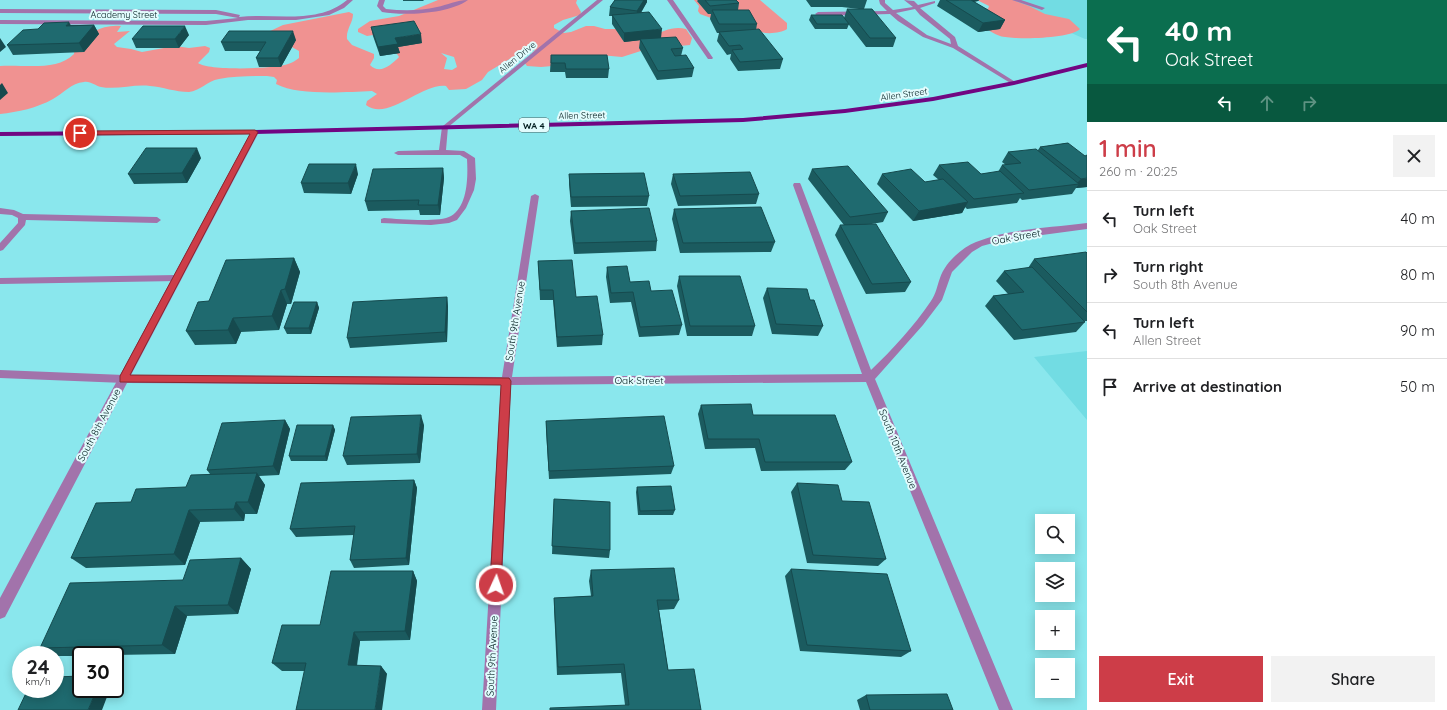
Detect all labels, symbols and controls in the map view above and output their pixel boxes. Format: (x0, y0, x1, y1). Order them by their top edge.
street label: Academy Street (91, 9, 157, 20)
text: 40 m (1165, 13, 1232, 48)
icon: left (1099, 16, 1151, 68)
street label: Allen Drive (496, 39, 538, 75)
text: Oak Street (1165, 48, 1253, 71)
street label: Allen Street (880, 85, 928, 103)
icon: left (1214, 92, 1236, 114)
icon: ahead (1256, 92, 1278, 114)
icon: right (1298, 92, 1320, 114)
street label: Allen Street (558, 109, 606, 121)
pin (63, 116, 97, 150)
road number: WA 4 (519, 118, 549, 132)
icon: arrive (69, 122, 91, 144)
text: 1 min (1099, 133, 1157, 163)
button: close (1393, 135, 1435, 177)
text: 260 m · 20:25 (1099, 163, 1178, 179)
text: Turn left (1133, 201, 1195, 220)
icon: left (1099, 208, 1121, 230)
text: 40 m (1400, 209, 1435, 228)
text: Oak Street (1133, 220, 1197, 236)
street label: Oak Street (991, 226, 1042, 248)
text: Turn right (1133, 257, 1204, 276)
icon: right (1099, 264, 1121, 286)
text: 80 m (1400, 265, 1435, 284)
text: South 8th Avenue (1133, 276, 1238, 292)
street label: South 9th Avenue (502, 280, 528, 362)
text: Turn left (1133, 313, 1195, 332)
icon: left (1099, 320, 1121, 342)
text: 90 m (1400, 321, 1435, 340)
text: Allen Street (1133, 332, 1201, 348)
street label: Oak Street (614, 374, 664, 387)
icon: arrive (1099, 376, 1121, 398)
text: Arrive at destination (1133, 377, 1282, 396)
text: 50 m (1400, 377, 1435, 396)
street label: South 8th Avenue (74, 386, 124, 464)
street label: South 10th Avenue (876, 407, 920, 491)
map controls (1035, 514, 1075, 698)
button: search (1035, 514, 1075, 554)
button: layers (1035, 562, 1075, 602)
position arrow (475, 564, 517, 606)
button: + (1035, 610, 1075, 650)
street label: South 9th Avenue (483, 615, 501, 697)
speed limit sign: 30 (72, 646, 124, 698)
text: 24 (26, 654, 50, 679)
button: Exit (1099, 656, 1263, 702)
button: Share (1271, 656, 1435, 702)
button: − (1035, 658, 1075, 698)
text: km/h (25, 675, 51, 688)

